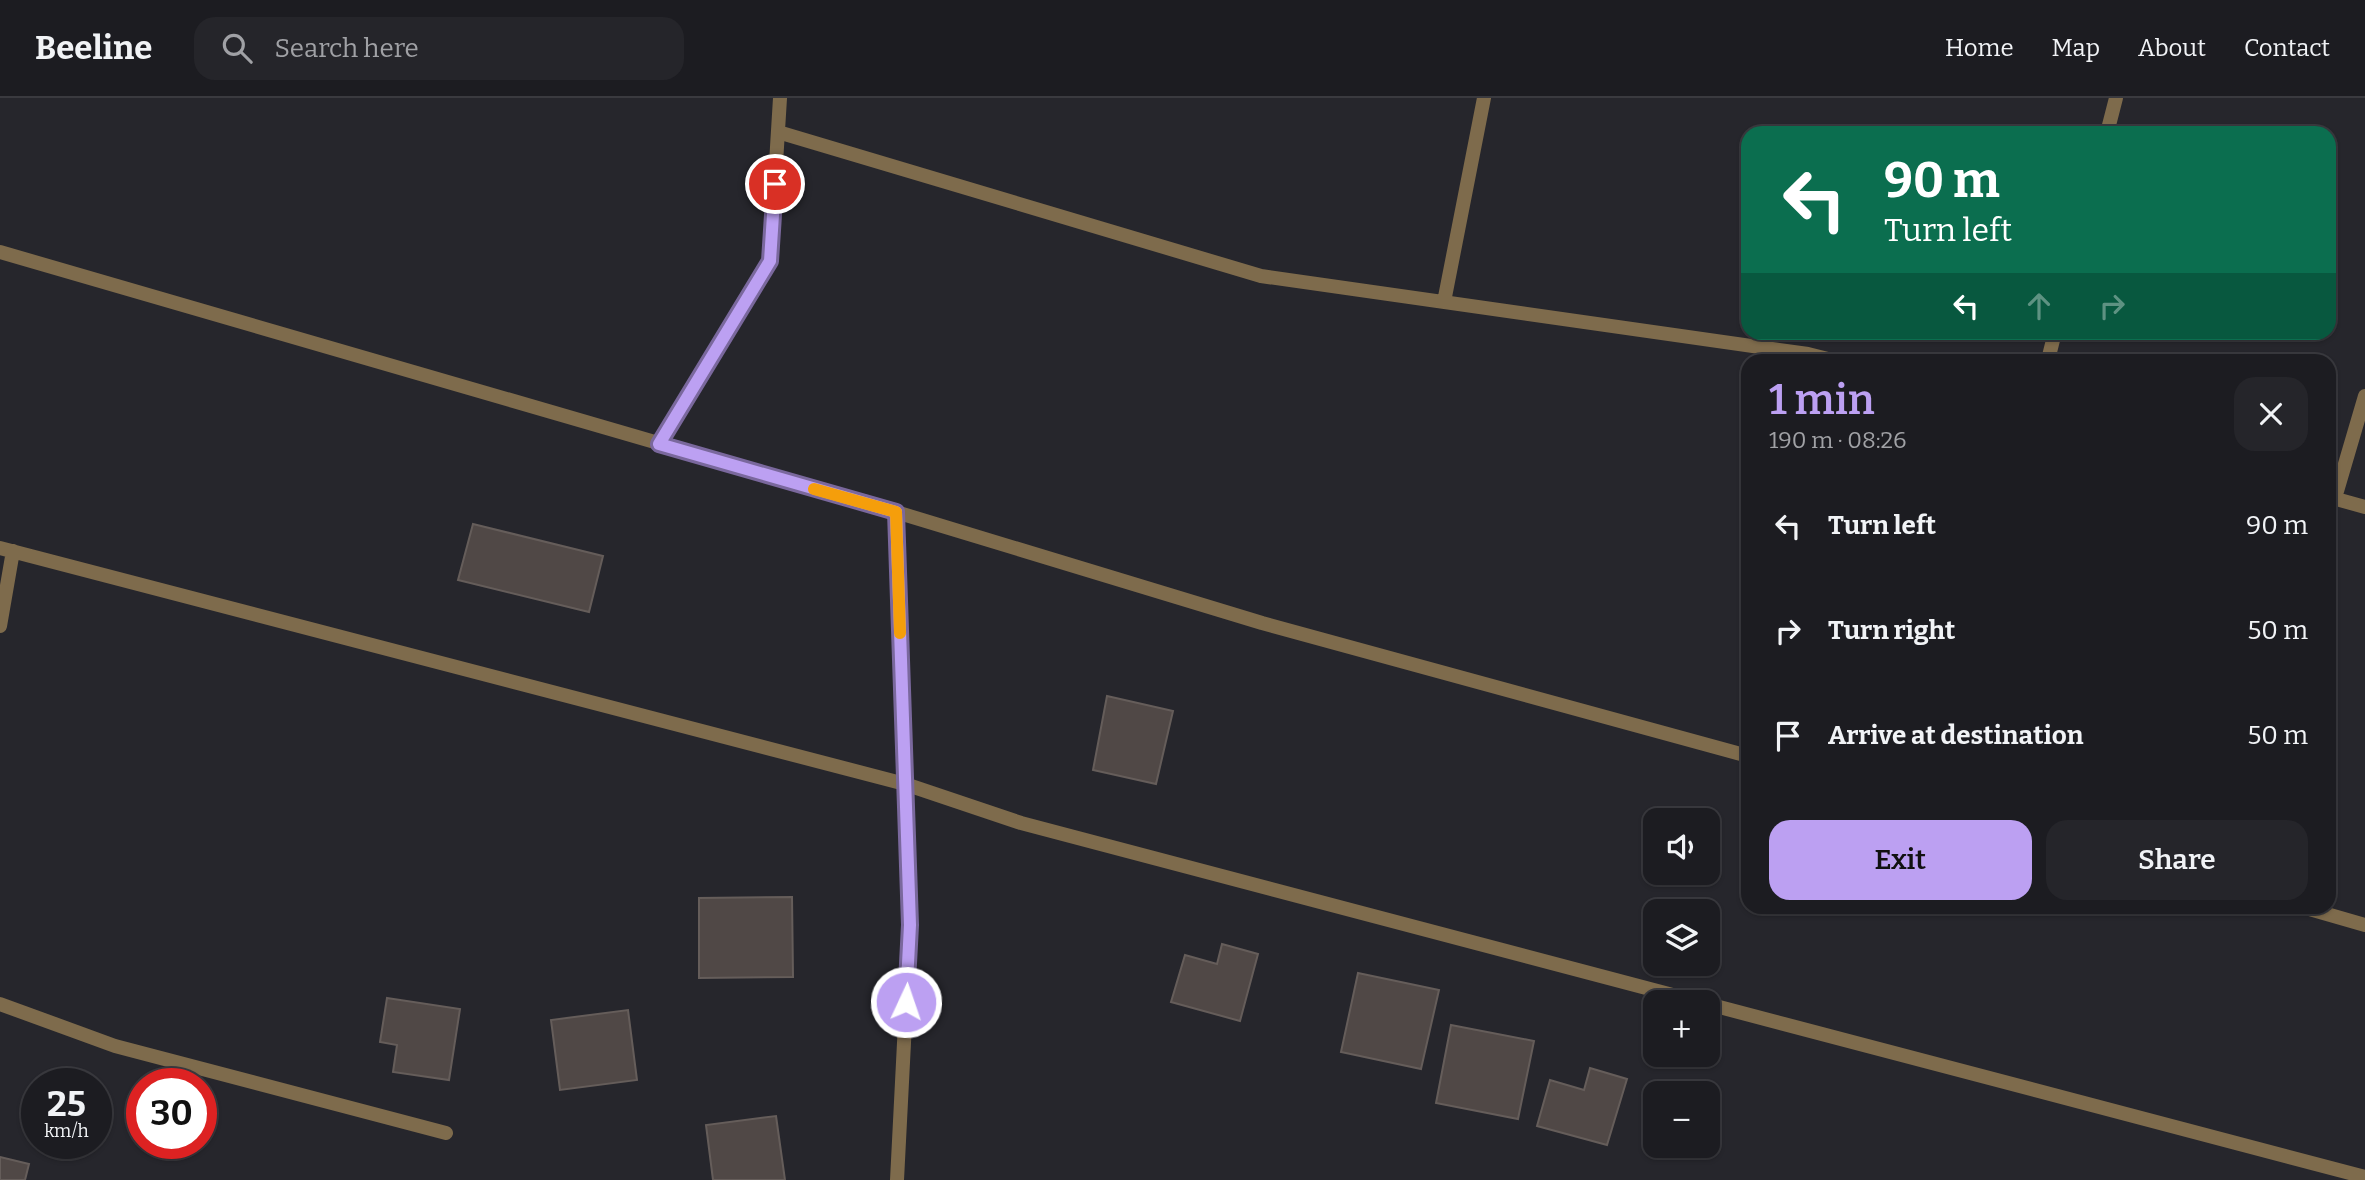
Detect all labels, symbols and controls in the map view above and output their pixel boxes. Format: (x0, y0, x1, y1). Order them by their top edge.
search box (194, 17, 684, 80)
text: Beeline (35, 28, 152, 68)
icon: search (218, 29, 256, 67)
text: Search here (274, 33, 419, 64)
text: Home (1945, 34, 2014, 62)
text: Map (2052, 34, 2100, 62)
text: About (2138, 34, 2206, 62)
text: Contact (2244, 34, 2330, 62)
text: 90 m (1884, 151, 2000, 210)
pin (745, 154, 805, 214)
icon: left (1769, 154, 1860, 245)
icon: arrive (756, 165, 794, 203)
text: Turn left (1884, 211, 2012, 249)
icon: left (1947, 287, 1985, 325)
icon: ahead (2020, 287, 2058, 325)
icon: right (2093, 287, 2131, 325)
text: 1 min (1769, 375, 1875, 425)
button: close (2234, 377, 2308, 451)
text: 190 m · 08:26 (1769, 426, 1907, 454)
icon: left (1769, 507, 1807, 545)
text: Turn left (1828, 510, 1936, 541)
text: 90 m (2246, 510, 2308, 541)
icon: right (1769, 612, 1807, 650)
text: Turn right (1828, 615, 1955, 646)
text: 50 m (2247, 615, 2308, 646)
icon: arrive (1769, 717, 1807, 755)
text: Arrive at destination (1828, 720, 2083, 751)
text: 50 m (2247, 720, 2308, 751)
map controls (1643, 808, 1720, 1158)
button: sound (1643, 808, 1720, 885)
button: Exit (1769, 820, 2032, 900)
button: Share (2046, 820, 2308, 900)
button: layers (1643, 899, 1720, 976)
position arrow (869, 965, 943, 1039)
button: + (1643, 990, 1720, 1067)
speed limit sign: 30 (126, 1068, 217, 1159)
button: − (1643, 1081, 1720, 1158)
text: 25 (47, 1083, 86, 1125)
text: km/h (44, 1120, 89, 1142)

